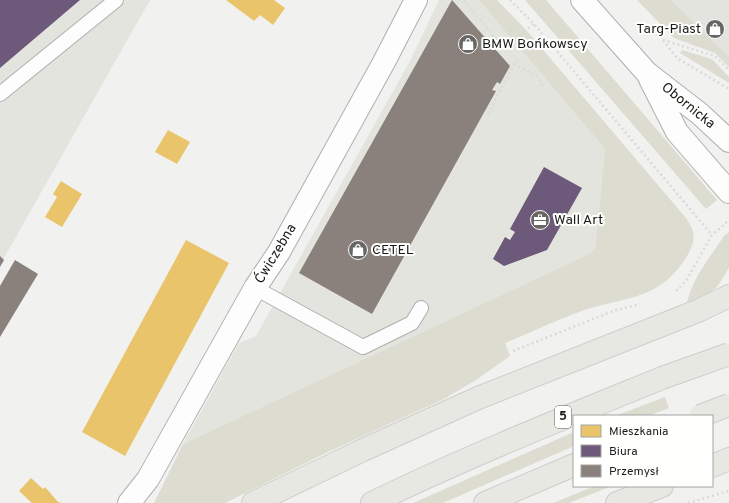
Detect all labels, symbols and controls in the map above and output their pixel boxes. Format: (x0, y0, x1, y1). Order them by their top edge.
shop icon: Targ-Piast (704, 18, 726, 40)
place label: Targ-Piast (636, 21, 701, 38)
shop icon: BMW Bońkowscy (457, 33, 479, 55)
place label: BMW Bońkowscy (482, 36, 588, 53)
street label: Obornicka (658, 79, 718, 133)
office icon: Wall Art (529, 209, 551, 231)
place label: Wall Art (554, 212, 603, 229)
street label: Ćwiczebna (251, 220, 301, 287)
shop icon: CETEL (347, 239, 369, 261)
place label: CETEL (372, 242, 414, 259)
road number: 5 (555, 406, 571, 428)
legend (573, 415, 713, 487)
text: Mieszkania (609, 424, 668, 440)
text: Biura (609, 444, 638, 460)
text: Przemysł (609, 464, 659, 480)

